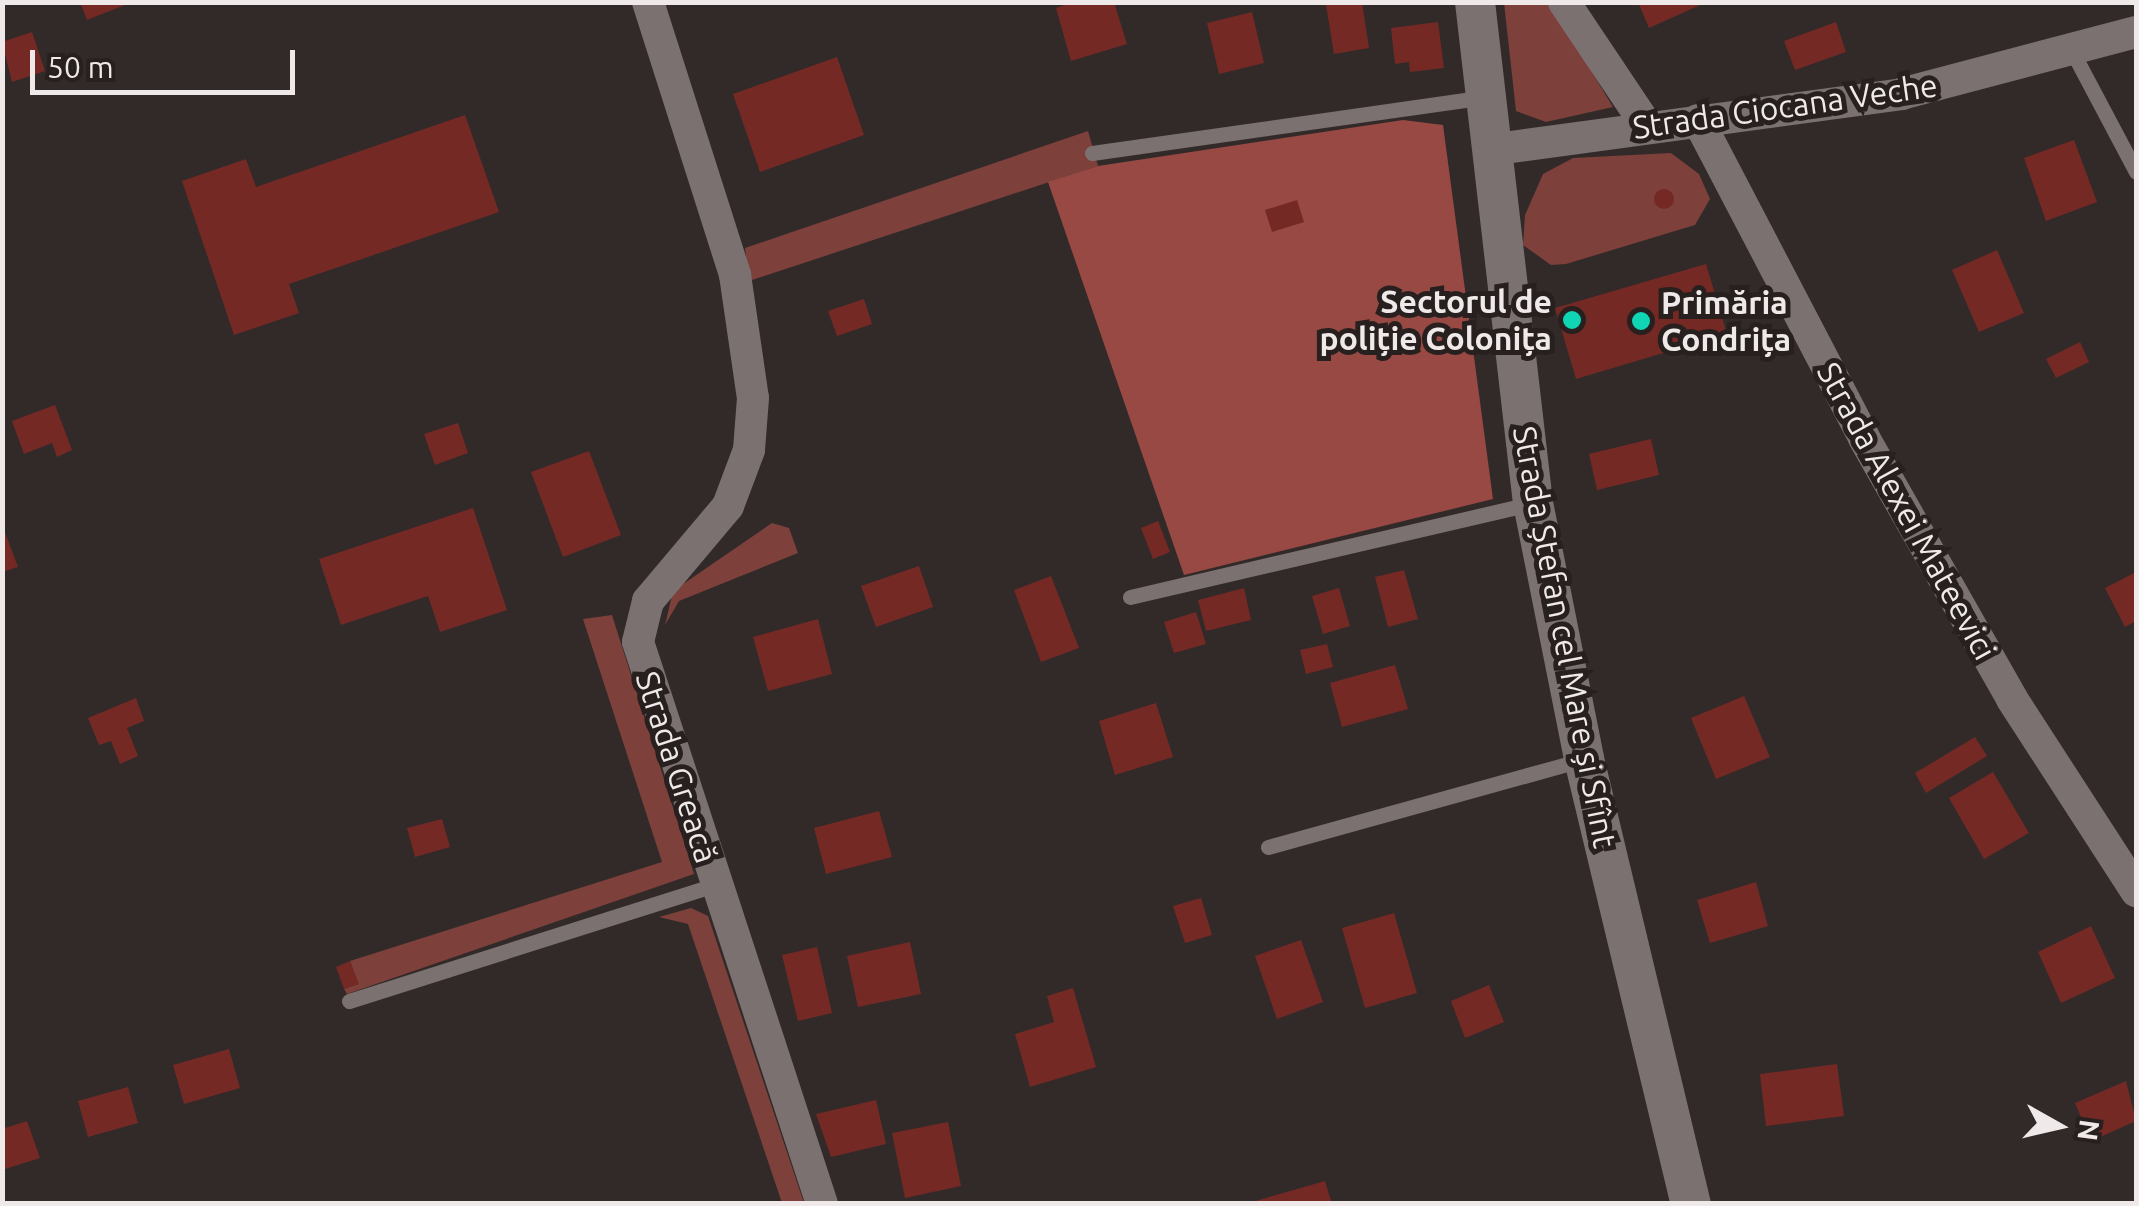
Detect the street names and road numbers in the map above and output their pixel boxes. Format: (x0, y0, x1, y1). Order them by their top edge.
street label: Strada Ciocana Veche (1630, 66, 1940, 146)
street label: Strada Alexei Mateevici (1809, 356, 2005, 666)
street label: Strada Ștefan cel Mare și Sfînt (1505, 423, 1625, 851)
street label: Strada Greacă (628, 666, 726, 868)

